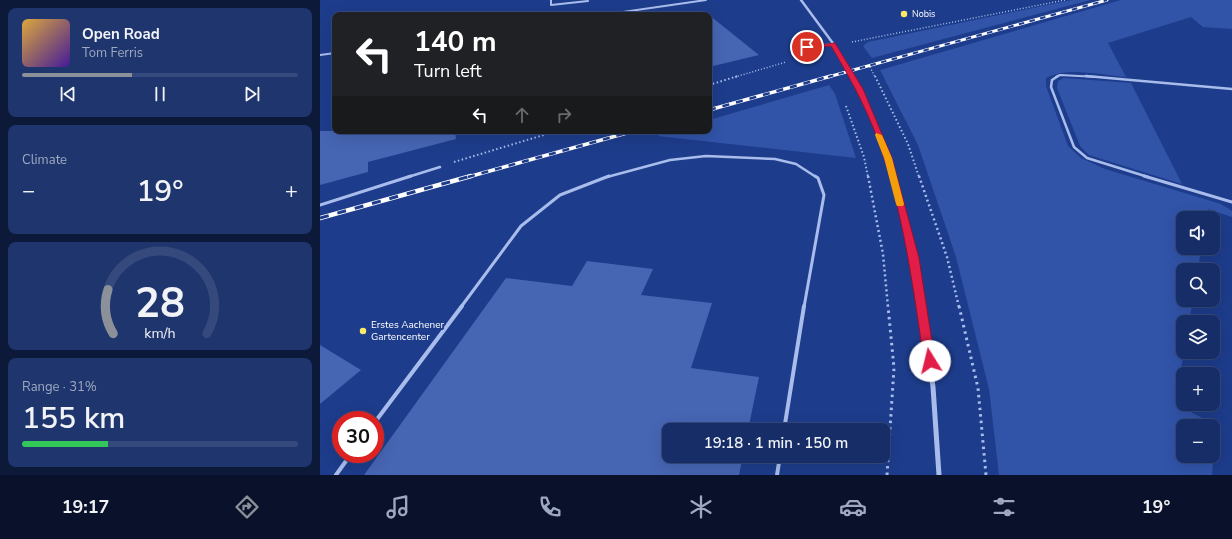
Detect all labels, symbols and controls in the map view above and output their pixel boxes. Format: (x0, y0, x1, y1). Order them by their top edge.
place label: Nobis (912, 8, 935, 20)
marker: Nobis (899, 9, 909, 19)
text: 140 m (414, 23, 497, 61)
text: Open Road (82, 24, 160, 44)
icon: left (348, 28, 400, 80)
pin (790, 30, 824, 64)
icon: arrive (796, 36, 818, 58)
text: Tom Ferris (82, 44, 143, 62)
text: Turn left (414, 59, 482, 83)
icon: previous (57, 83, 79, 105)
icon: pause (149, 83, 171, 105)
icon: next (241, 83, 263, 105)
icon: left (469, 104, 491, 126)
icon: ahead (511, 104, 533, 126)
icon: right (553, 104, 575, 126)
text: Climate (22, 151, 67, 169)
text: 19° (136, 171, 184, 212)
text: − (22, 176, 35, 206)
text: + (285, 176, 298, 206)
map controls (1176, 211, 1220, 463)
button: sound (1176, 211, 1220, 255)
button: search (1176, 263, 1220, 307)
text: 28 (135, 275, 185, 332)
button: layers (1176, 315, 1220, 359)
place label: Erstes Aachener Gartencenter (371, 318, 444, 344)
text: km/h (144, 323, 176, 342)
marker: Erstes Aachener Gartencenter (358, 326, 368, 336)
position arrow (909, 340, 951, 382)
button: + (1176, 367, 1220, 411)
text: Range · 31% (22, 378, 97, 396)
text: 155 km (22, 398, 125, 439)
speed limit sign: 30 (332, 411, 384, 463)
button: − (1176, 419, 1220, 463)
text: 19:18 · 1 min · 150 m (704, 433, 848, 453)
icon: directions (233, 493, 261, 521)
icon: music (384, 493, 412, 521)
icon: phone (536, 493, 564, 521)
icon: climate (687, 493, 715, 521)
icon: car (839, 493, 867, 521)
icon: filters (990, 493, 1018, 521)
text: 19:17 (62, 495, 109, 519)
text: 19° (1142, 495, 1170, 519)

